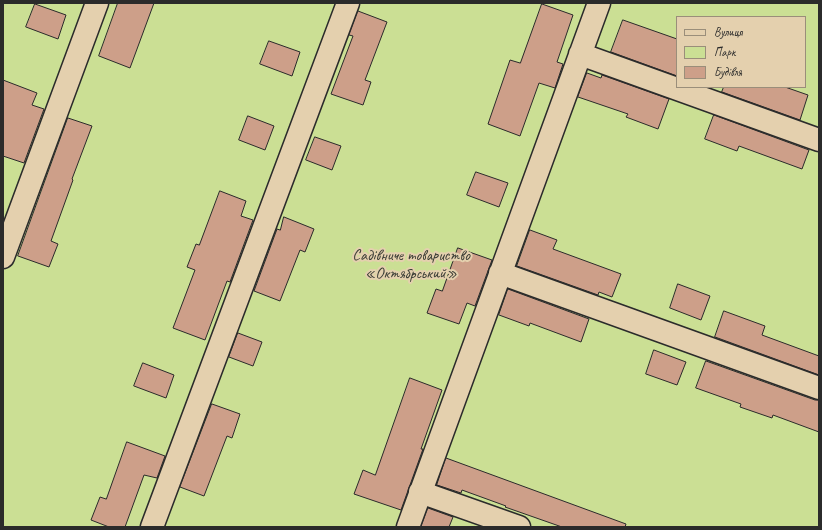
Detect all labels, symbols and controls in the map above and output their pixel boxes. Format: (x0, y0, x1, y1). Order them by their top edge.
legend (676, 16, 806, 88)
text: Вулиця (714, 24, 742, 40)
text: Парк (714, 44, 735, 60)
text: Будівля (714, 64, 742, 80)
park label: Садівниче товариство «Октябрський» (352, 246, 470, 284)

